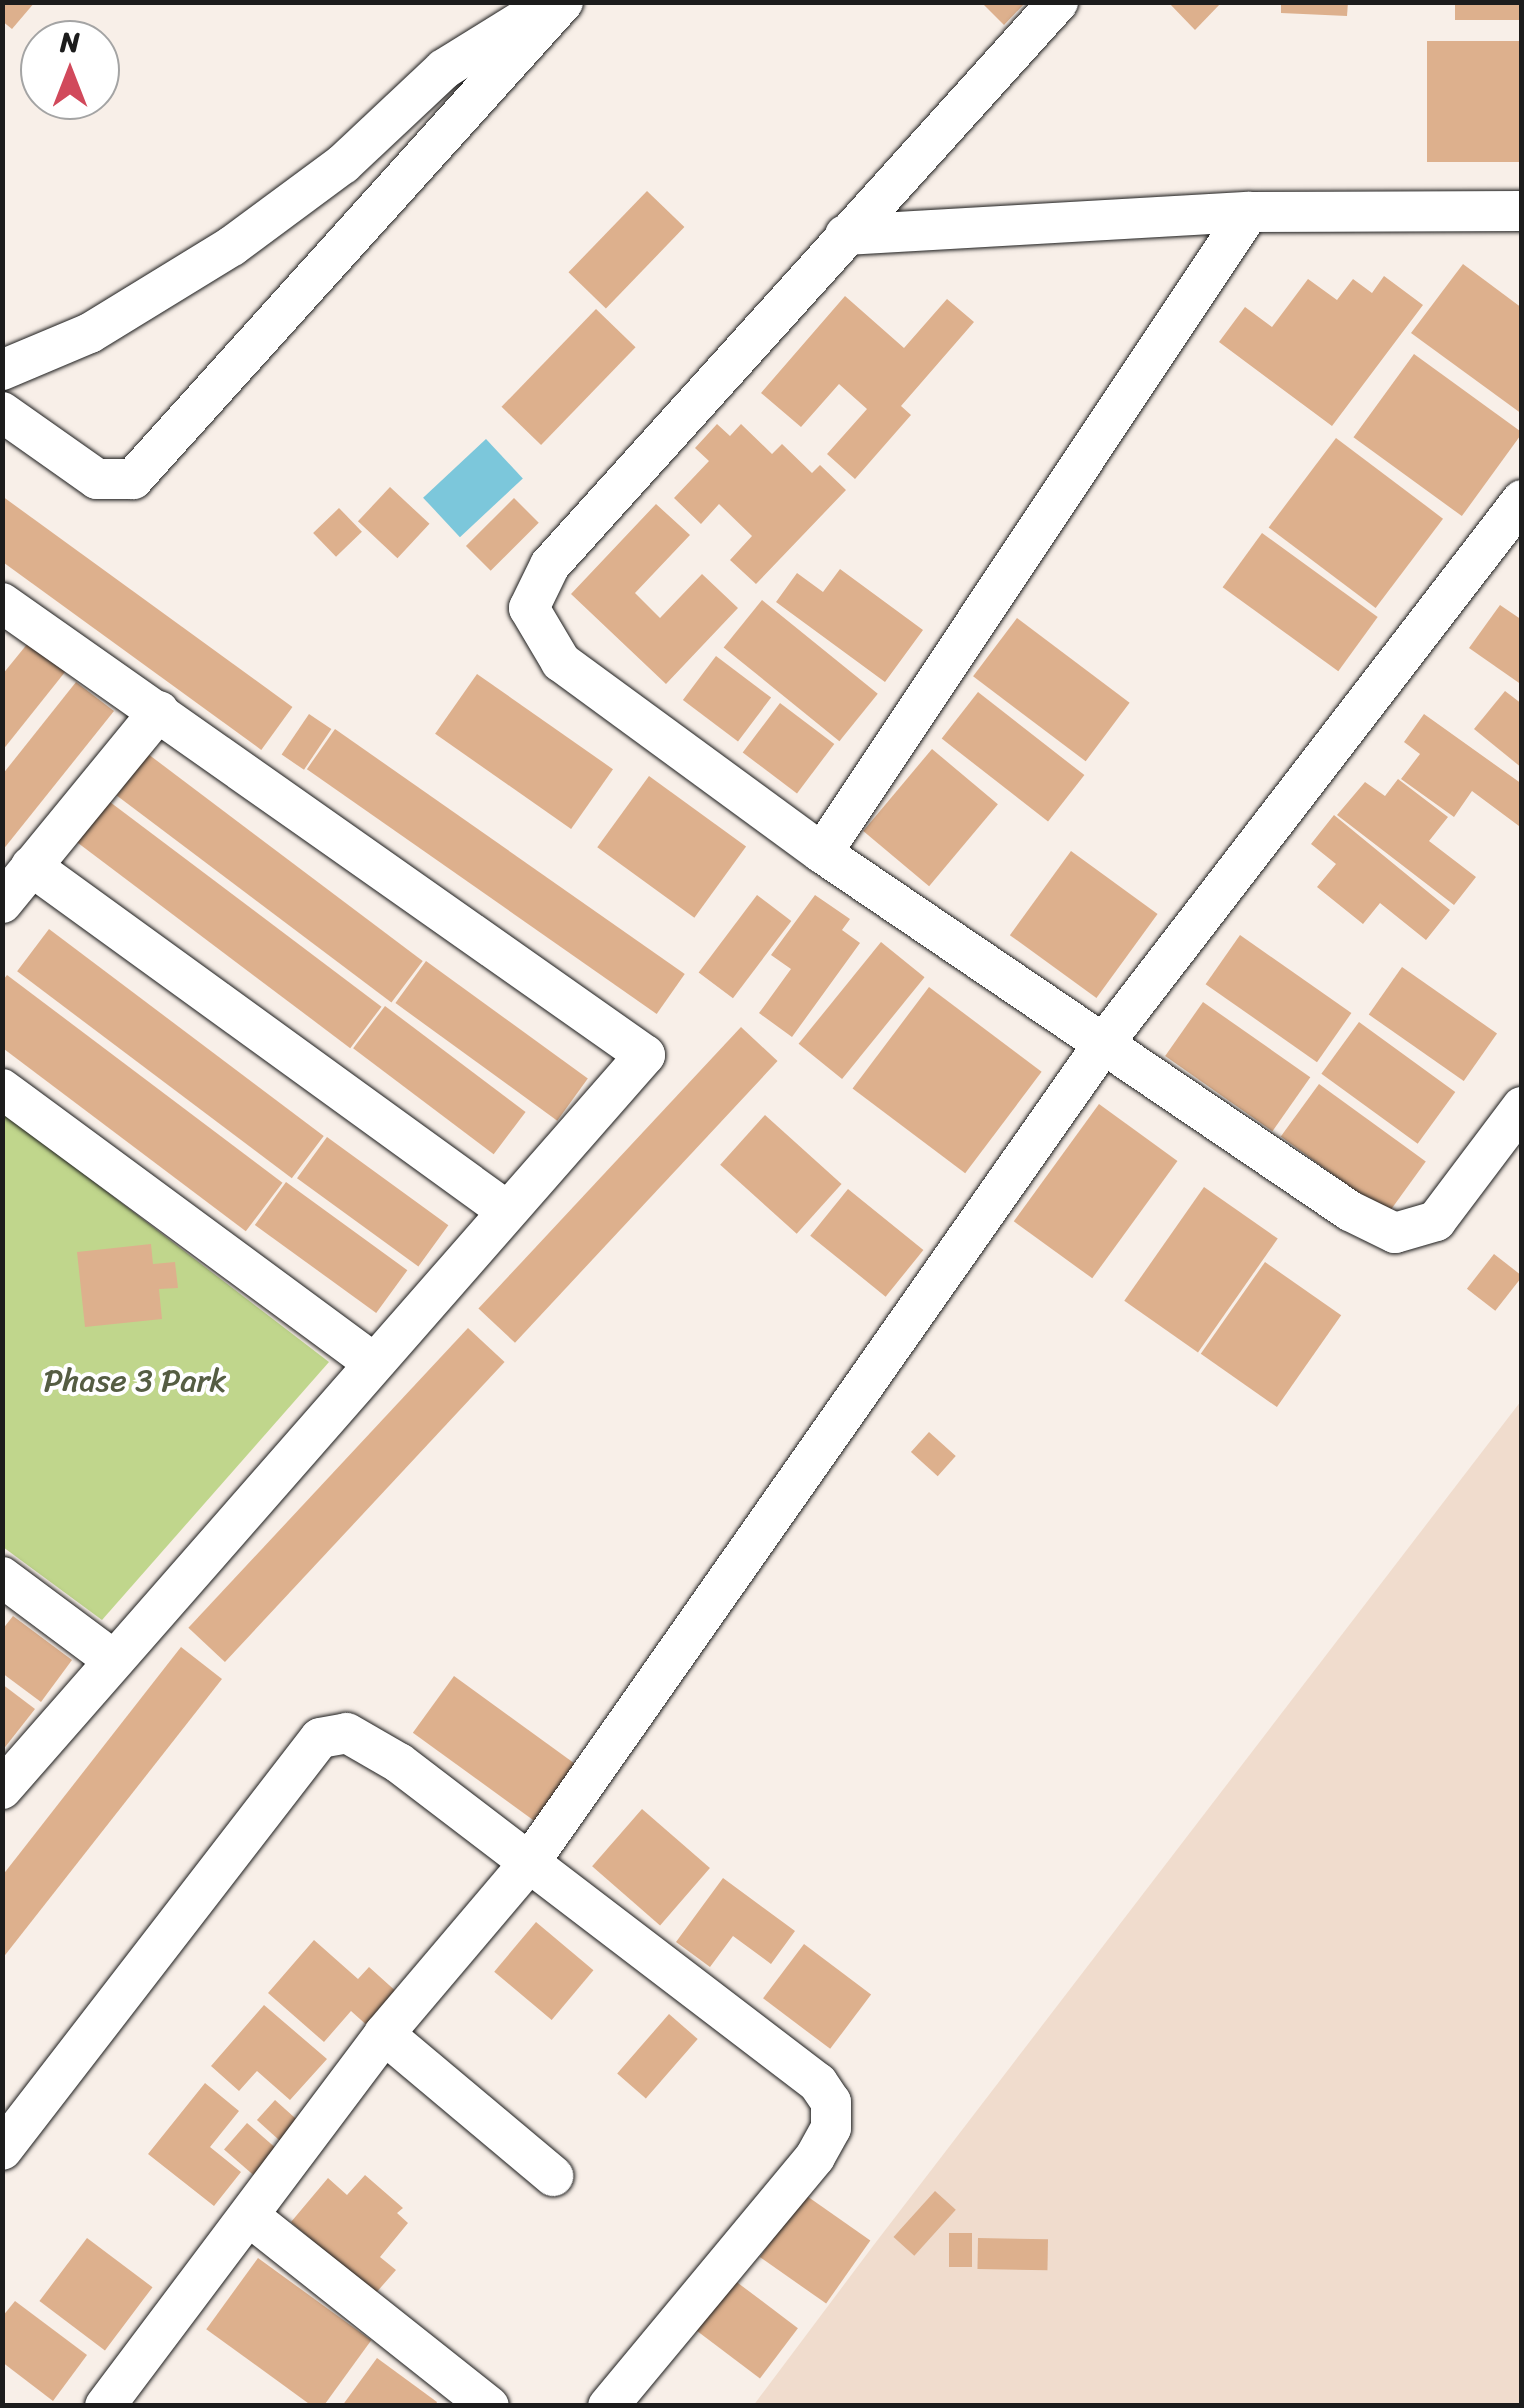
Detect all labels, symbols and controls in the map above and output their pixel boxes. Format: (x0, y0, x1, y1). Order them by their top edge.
text: N (60, 17, 80, 66)
north arrow (20, 20, 120, 120)
park label: Phase 3 Park (43, 1362, 227, 1400)

